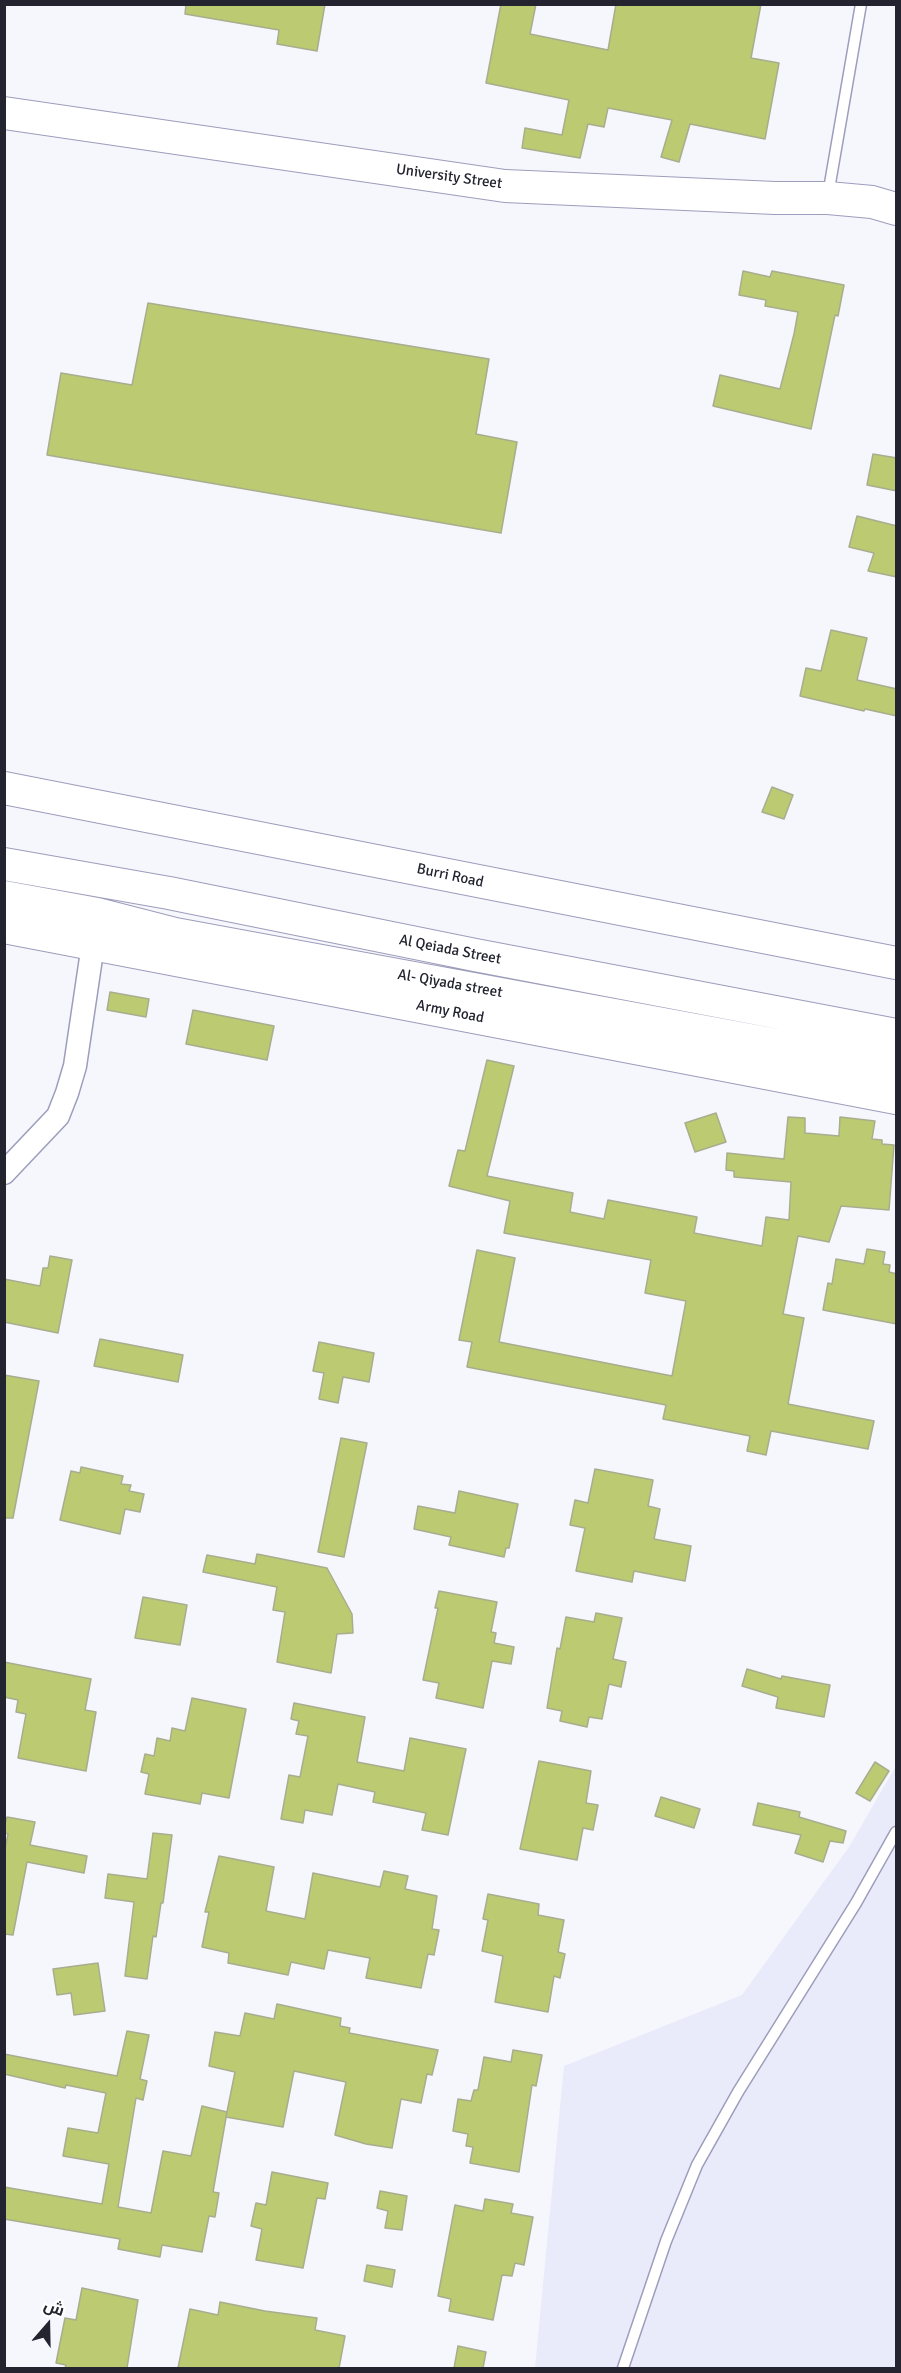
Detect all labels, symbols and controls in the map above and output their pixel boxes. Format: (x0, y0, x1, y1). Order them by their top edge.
street label: University Street (395, 161, 503, 193)
street label: Burri Road (415, 860, 485, 892)
street label: Al Qeiada Street (397, 931, 503, 969)
street label: Al- Qiyada street (396, 966, 504, 1002)
street label: Army Road (415, 997, 485, 1027)
north arrow (18, 2295, 78, 2355)
text: ش (41, 2295, 67, 2321)

